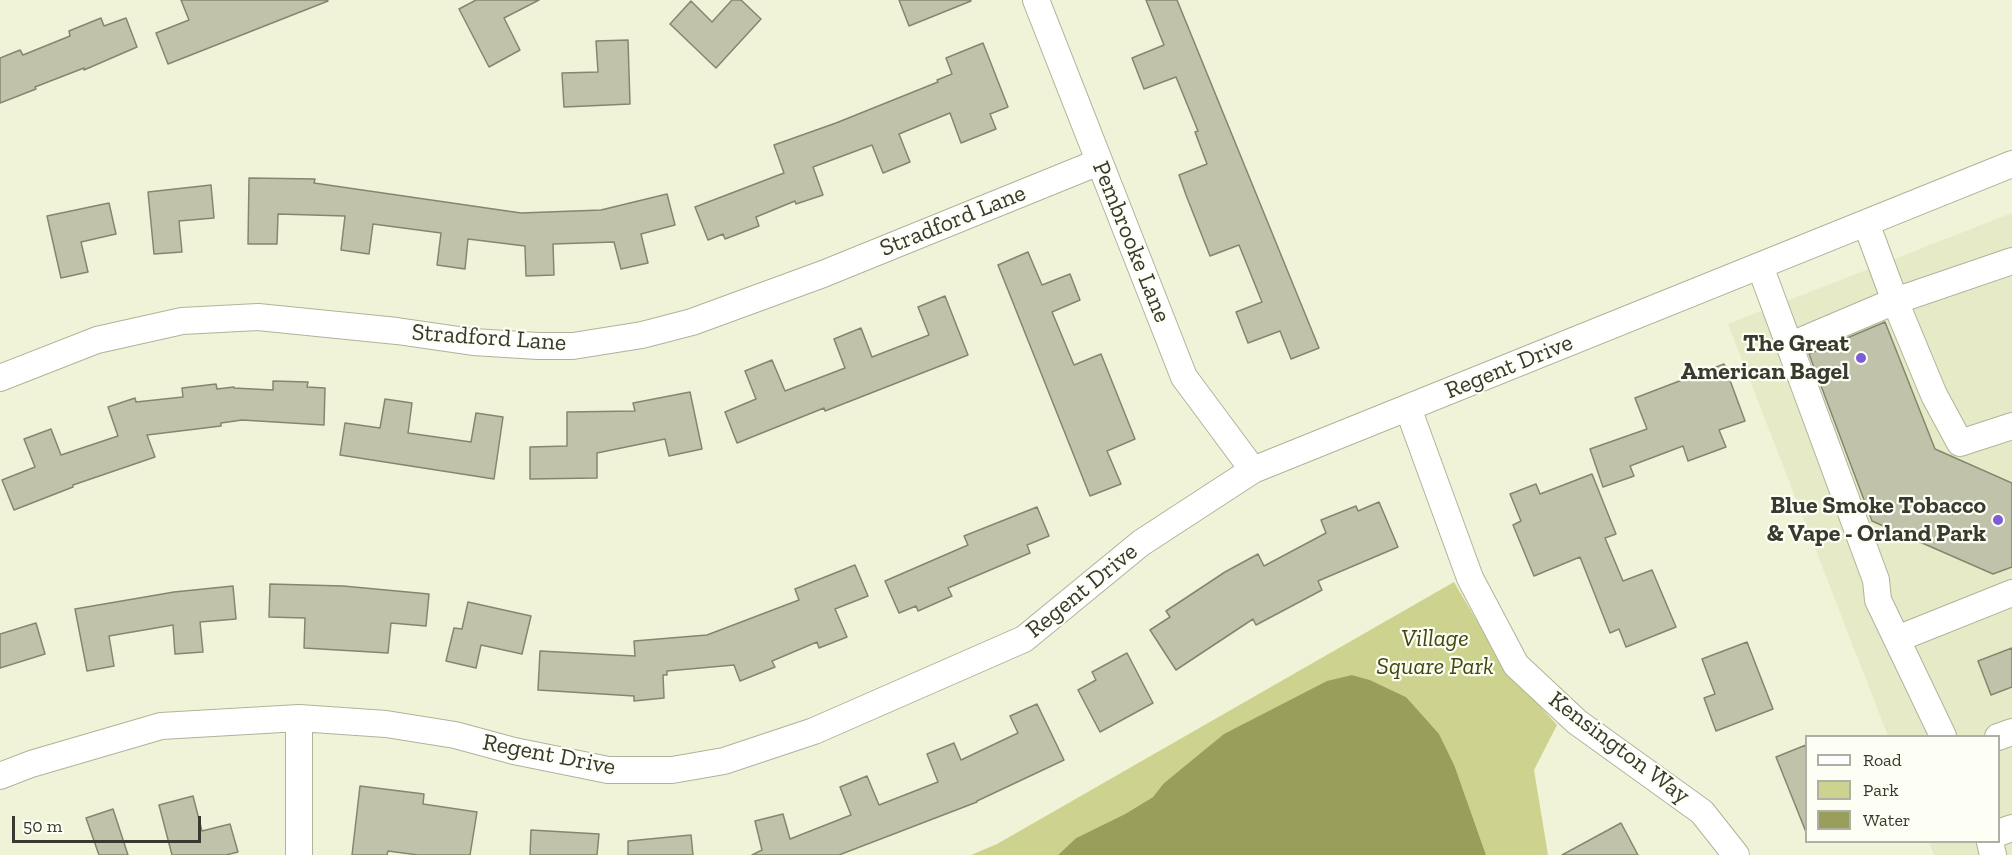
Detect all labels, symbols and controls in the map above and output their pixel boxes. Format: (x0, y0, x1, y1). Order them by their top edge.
street label: Pembrooke Lane (1086, 157, 1176, 327)
street label: Stradford Lane (876, 179, 1030, 263)
street label: Stradford Lane (411, 318, 567, 358)
street label: Regent Drive (1441, 328, 1577, 406)
place label: The Great American Bagel (1681, 330, 1849, 386)
marker: The Great American Bagel (1854, 351, 1868, 365)
place label: Blue Smoke Tobacco & Vape - Orland Park (1767, 492, 1986, 548)
marker: Blue Smoke Tobacco & Vape - Orland Park (1991, 513, 2005, 527)
street label: Regent Drive (1021, 537, 1143, 645)
park label: Village Square Park (1376, 625, 1494, 681)
street label: Kensington Way (1543, 686, 1695, 810)
street label: Regent Drive (480, 728, 618, 782)
legend (1805, 735, 2000, 843)
text: Road (1863, 749, 1902, 771)
text: Park (1863, 779, 1899, 801)
scale bar (15, 804, 204, 842)
text: Water (1863, 809, 1910, 831)
text: 50 m (23, 815, 62, 837)

